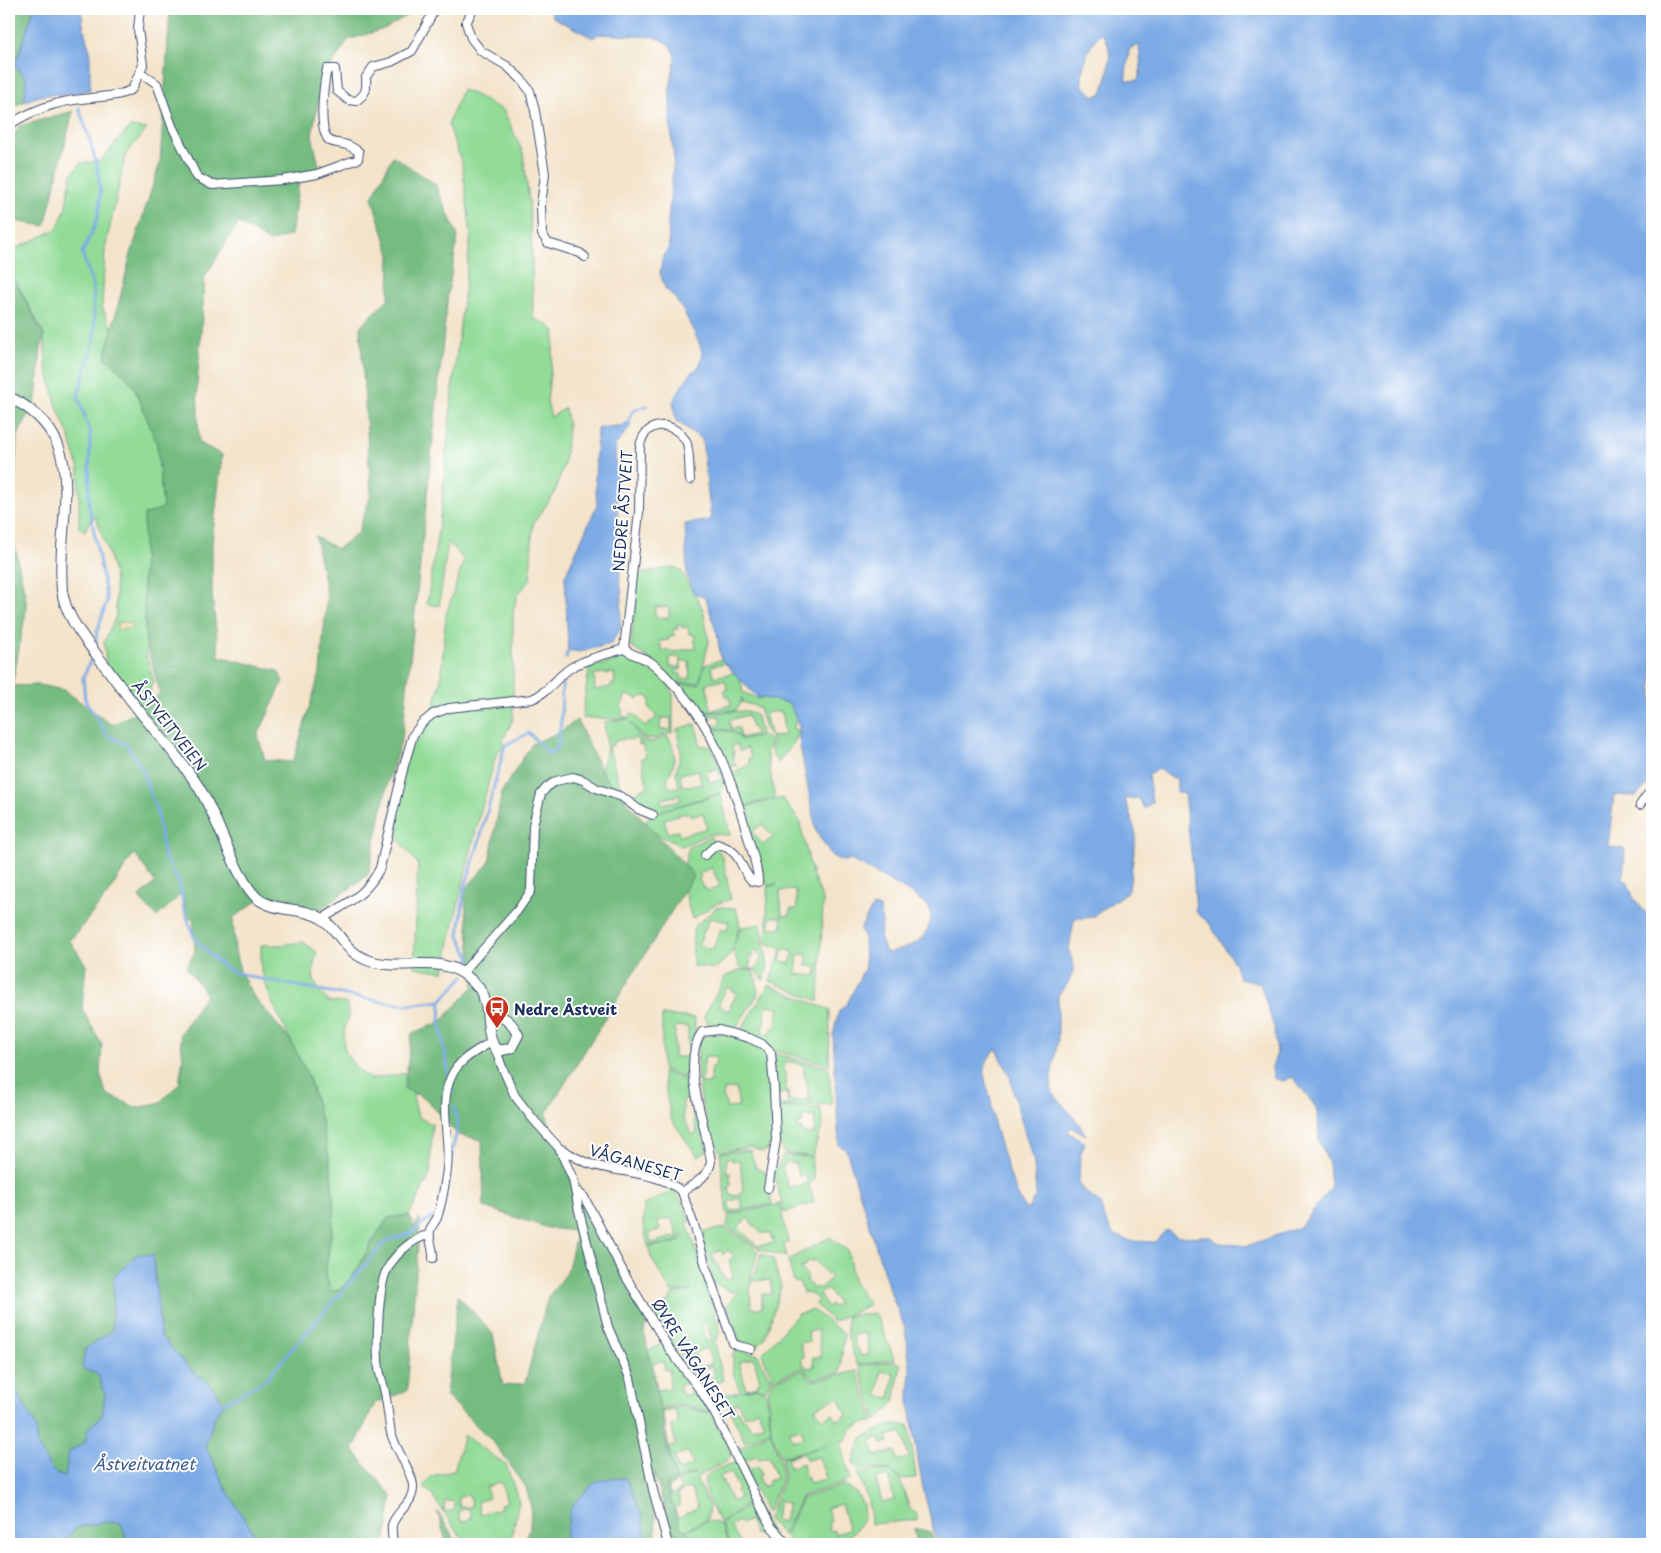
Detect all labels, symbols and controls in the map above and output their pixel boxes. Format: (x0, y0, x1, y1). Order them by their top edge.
street label: NEDRE ÅSTVEIT (606, 449, 638, 573)
street label: ÅSTVEITVEIEN (127, 675, 213, 775)
bus stop icon: Nedre Åstveit (484, 995, 510, 1029)
place label: Nedre Åstveit (514, 997, 617, 1020)
street label: VÅGANESET (587, 1138, 686, 1186)
street label: ØVRE VÅGANESET (647, 1294, 741, 1425)
water label: Åstveitvatnet (93, 1451, 197, 1475)

